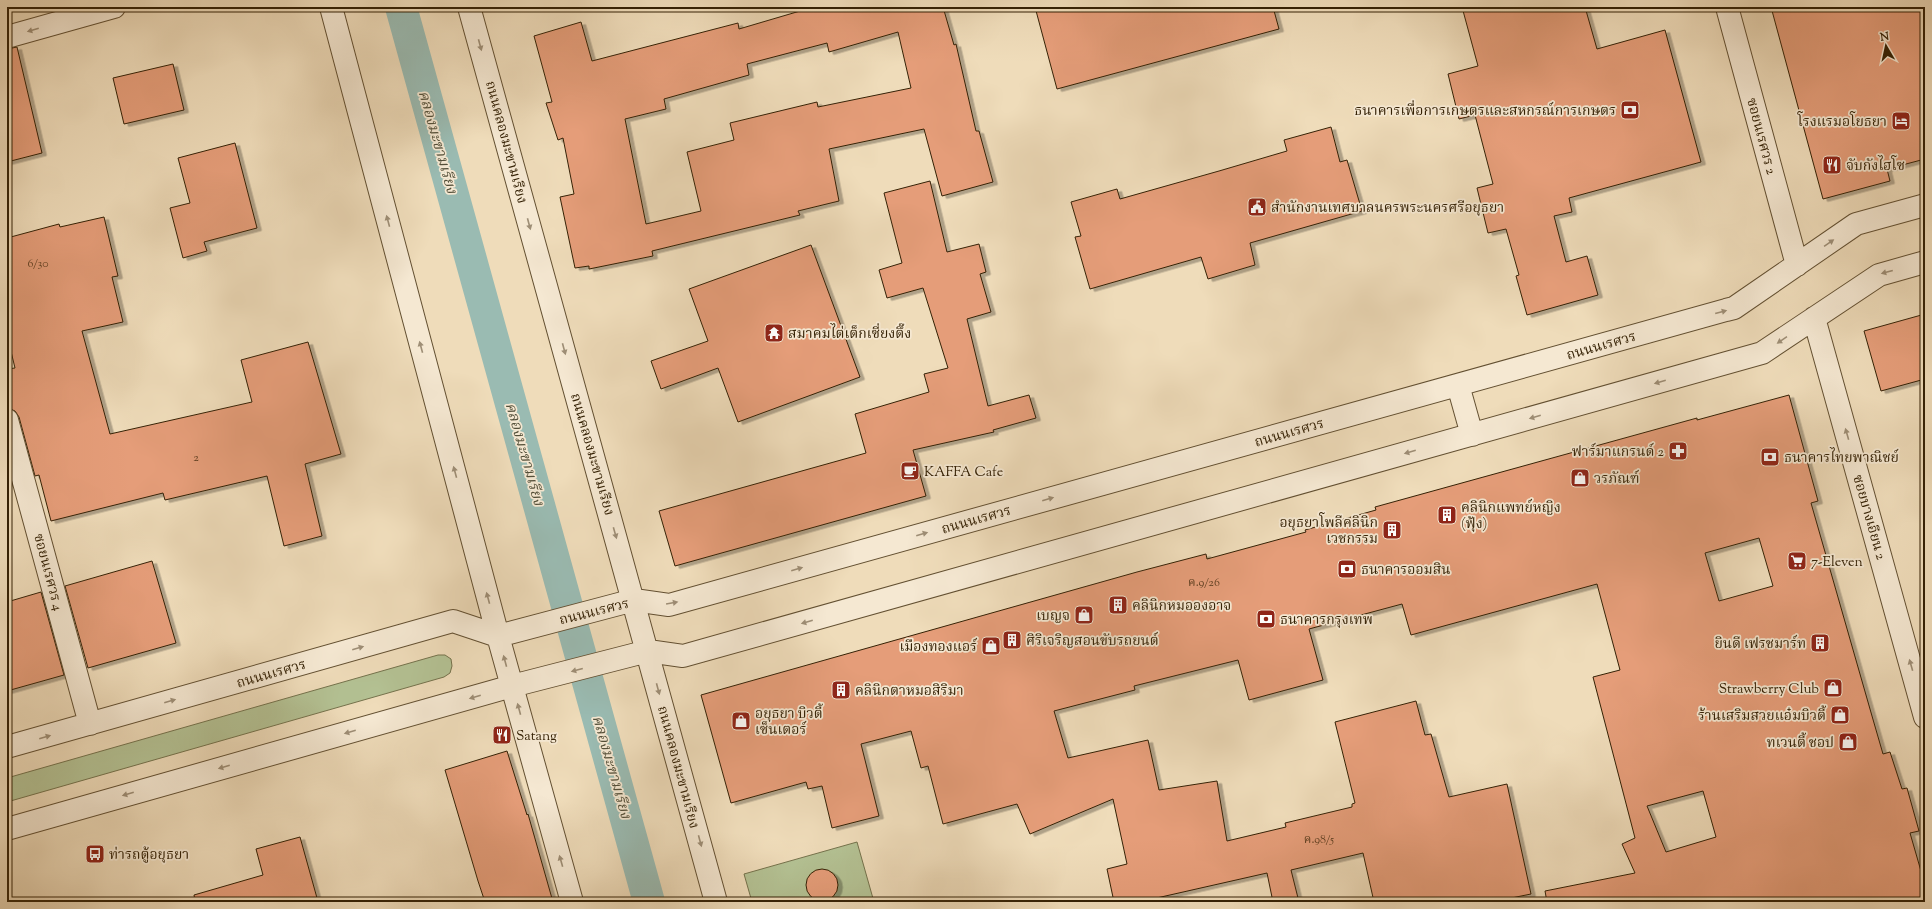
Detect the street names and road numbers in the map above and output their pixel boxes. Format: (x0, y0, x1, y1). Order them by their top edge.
street label: ถนนคลองมะขามเรียง (479, 79, 531, 206)
street label: ซอยนเรศวร 2 (1740, 96, 1780, 178)
street label: ถนนนเรศวร (1565, 327, 1639, 366)
street label: ถนนคลองมะขามเรียง (564, 391, 618, 518)
street label: ถนนนเรศวร (1253, 414, 1327, 453)
street label: ซอยบางเอียน 2 (1846, 473, 1890, 563)
street label: ถนนนเรศวร (940, 501, 1014, 540)
street label: ซอยนเรศวร 4 (27, 532, 67, 613)
street label: ถนนนเรศวร (557, 595, 632, 631)
street label: ถนนนเรศวร (235, 655, 309, 694)
street label: ถนนคลองมะขามเรียง (651, 704, 703, 831)

